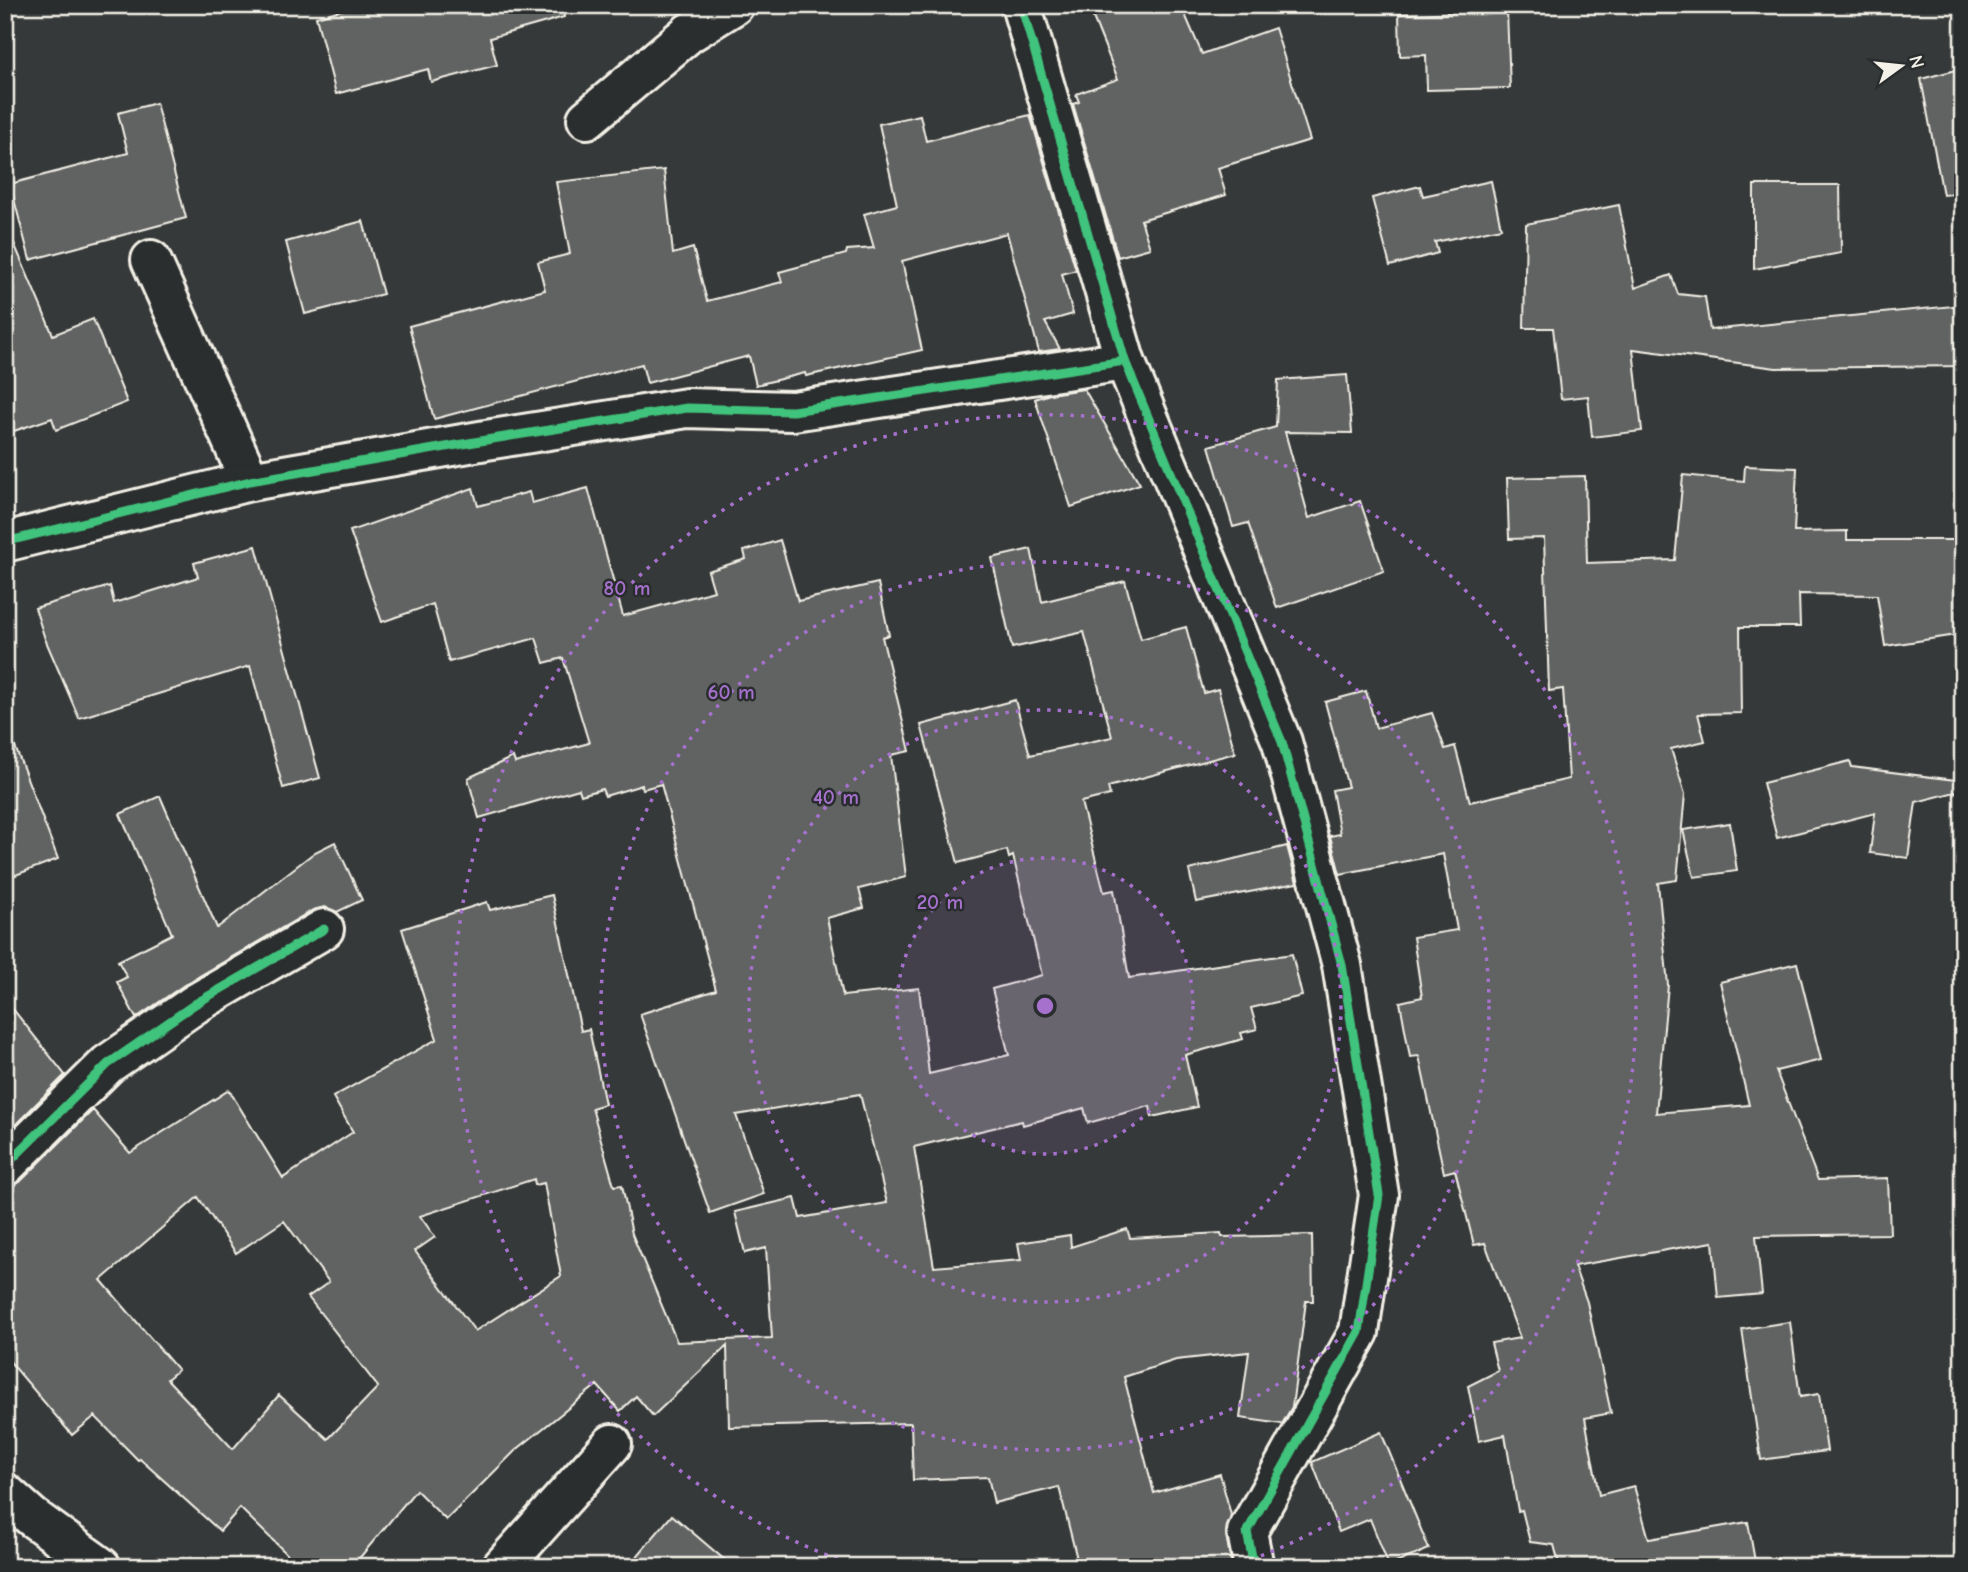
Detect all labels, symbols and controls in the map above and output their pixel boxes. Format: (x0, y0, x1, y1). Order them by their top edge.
north arrow (1867, 32, 1937, 102)
text: N (1904, 53, 1929, 71)
text: 80 m (604, 576, 650, 600)
text: 60 m (707, 680, 755, 704)
text: 40 m (813, 785, 859, 809)
text: 20 m (917, 890, 963, 914)
centre of rings (1033, 994, 1057, 1018)

